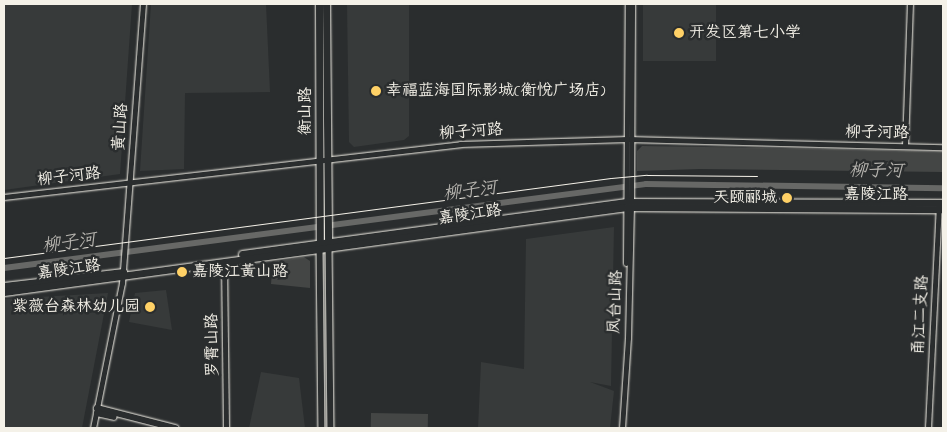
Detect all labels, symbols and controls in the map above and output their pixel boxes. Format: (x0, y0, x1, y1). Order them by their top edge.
place label: 开发区第七小学 (689, 23, 801, 43)
marker: 开发区第七小学 (673, 27, 685, 39)
place label: 幸福蓝海国际影城(衡悦广场店) (386, 81, 605, 101)
marker: 幸福蓝海国际影城(衡悦广场店) (370, 85, 382, 97)
street label: 衡山路 (296, 87, 316, 135)
street label: 黄山路 (110, 102, 132, 152)
street label: 柳子河路 (438, 120, 504, 144)
street label: 柳子河路 (845, 123, 909, 143)
water label: 柳子河 (849, 161, 903, 183)
street label: 柳子河路 (36, 164, 102, 190)
water label: 柳子河 (442, 178, 498, 206)
street label: 嘉陵江路 (844, 185, 908, 205)
place label: 天颐郦城 (713, 188, 777, 208)
marker: 天颐郦城 (781, 192, 793, 204)
street label: 嘉陵江路 (437, 201, 503, 229)
water label: 柳子河 (41, 230, 97, 258)
street label: 嘉陵江路 (36, 256, 102, 284)
place label: 嘉陵江黄山路 (192, 262, 288, 282)
marker: 嘉陵江黄山路 (176, 266, 188, 278)
street label: 凤台山路 (605, 270, 627, 334)
street label: 甬江二支路 (909, 275, 933, 355)
place label: 紫薇台森林幼儿园 (12, 297, 140, 317)
marker: 紫薇台森林幼儿园 (144, 301, 156, 313)
street label: 罗霄山路 (203, 313, 223, 377)

